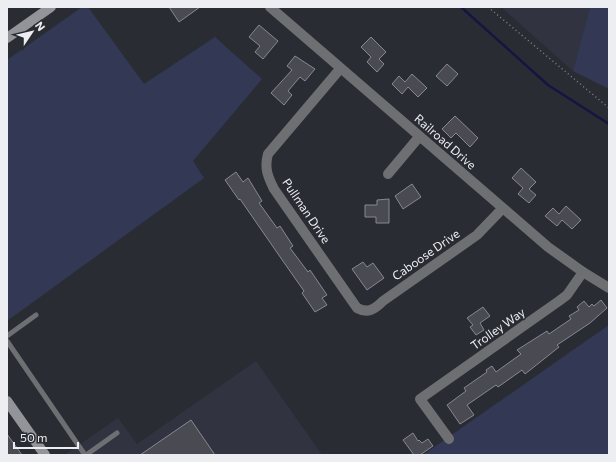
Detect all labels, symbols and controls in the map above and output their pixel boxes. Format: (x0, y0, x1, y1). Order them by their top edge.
north arrow (12, 12, 52, 52)
text: N (33, 19, 48, 33)
street label: Railroad Drive (412, 111, 479, 172)
street label: Pullman Drive (280, 175, 334, 246)
street label: Caboose Drive (389, 226, 462, 283)
street label: Trolley Way (468, 304, 527, 352)
scale bar (14, 424, 78, 450)
text: 50 m (20, 430, 48, 444)

